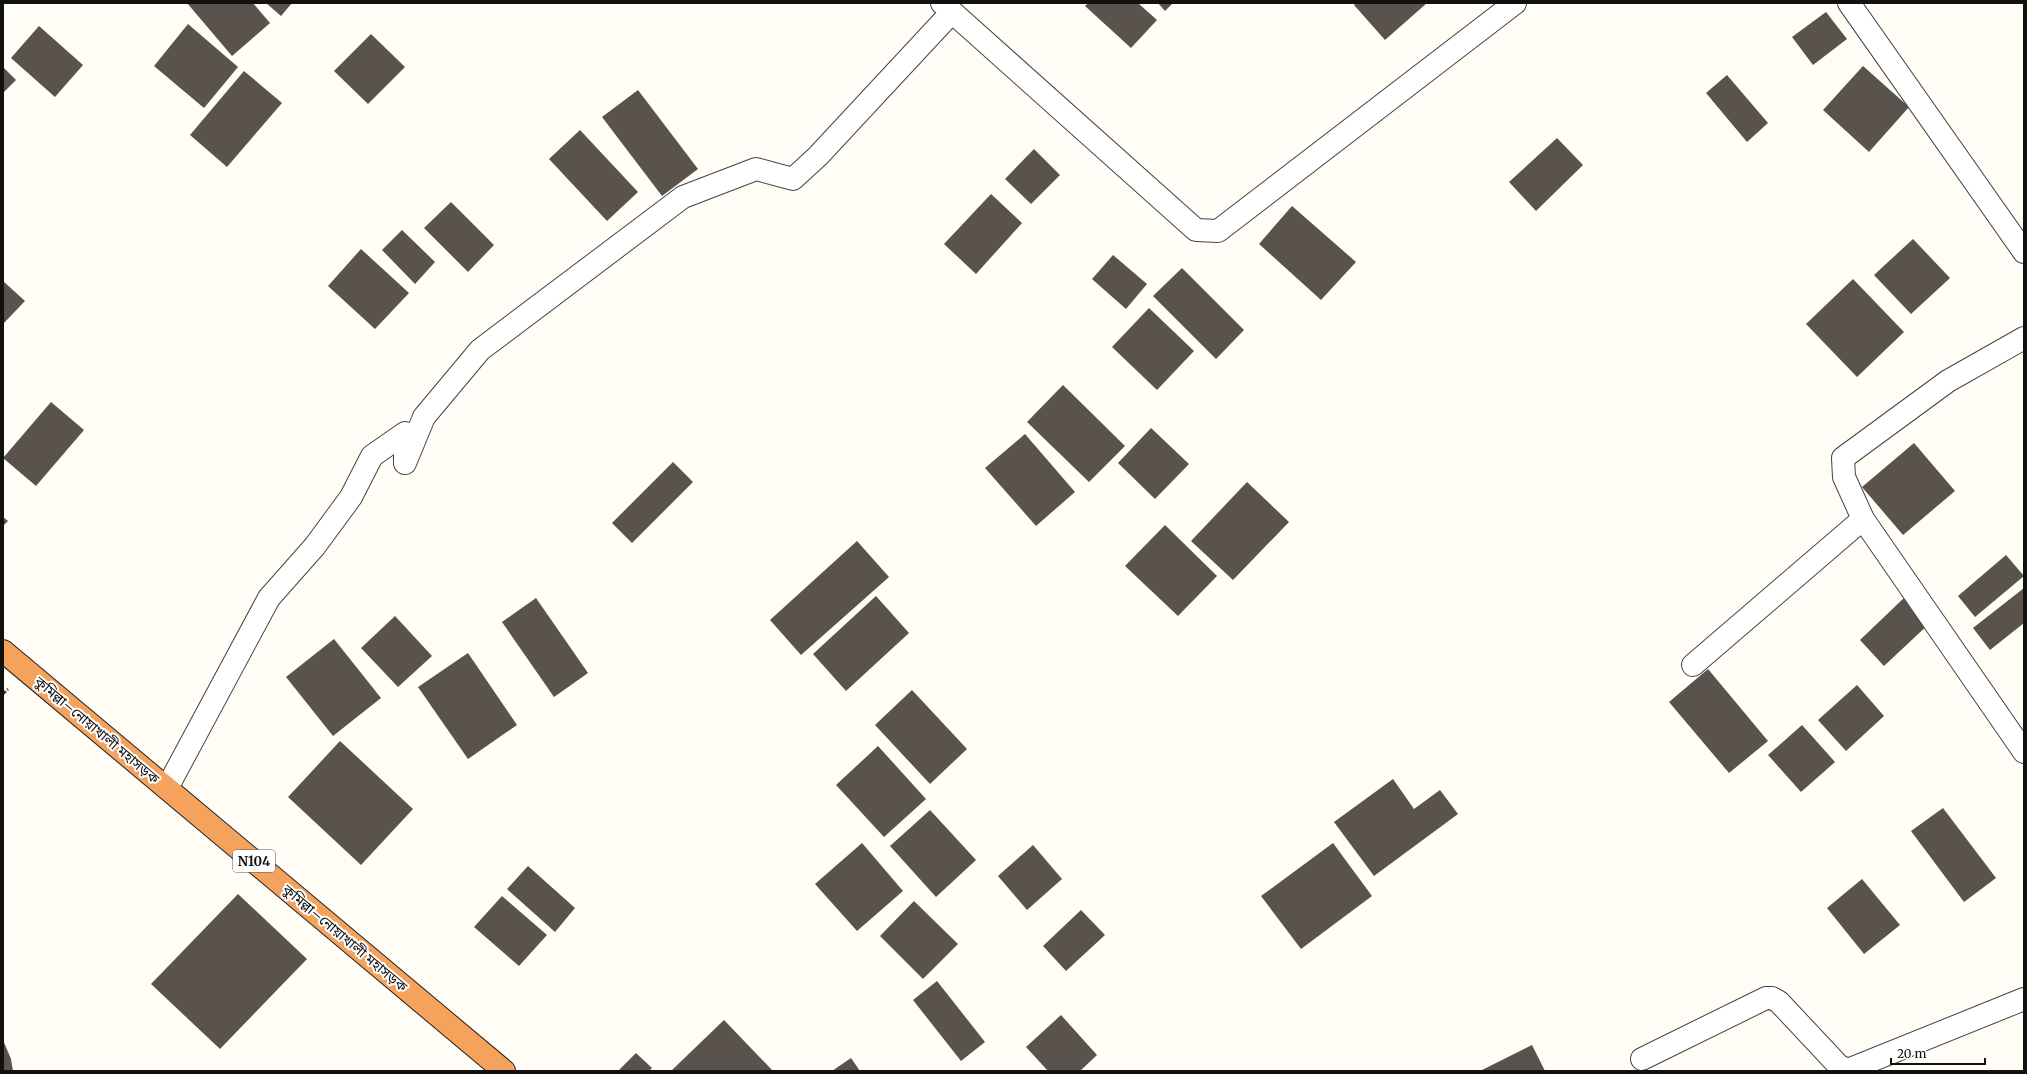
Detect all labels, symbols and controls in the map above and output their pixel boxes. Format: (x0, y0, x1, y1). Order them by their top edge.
street label: কুমিল্লা–নোয়াখালী মহাসড়ক (30, 672, 164, 788)
road number: N104 (233, 850, 275, 872)
street label: কুমিল্লা–নোয়াখালী মহাসড়ক (278, 880, 412, 996)
scale bar (1891, 1040, 1985, 1066)
text: 20 m (1897, 1046, 1926, 1061)

